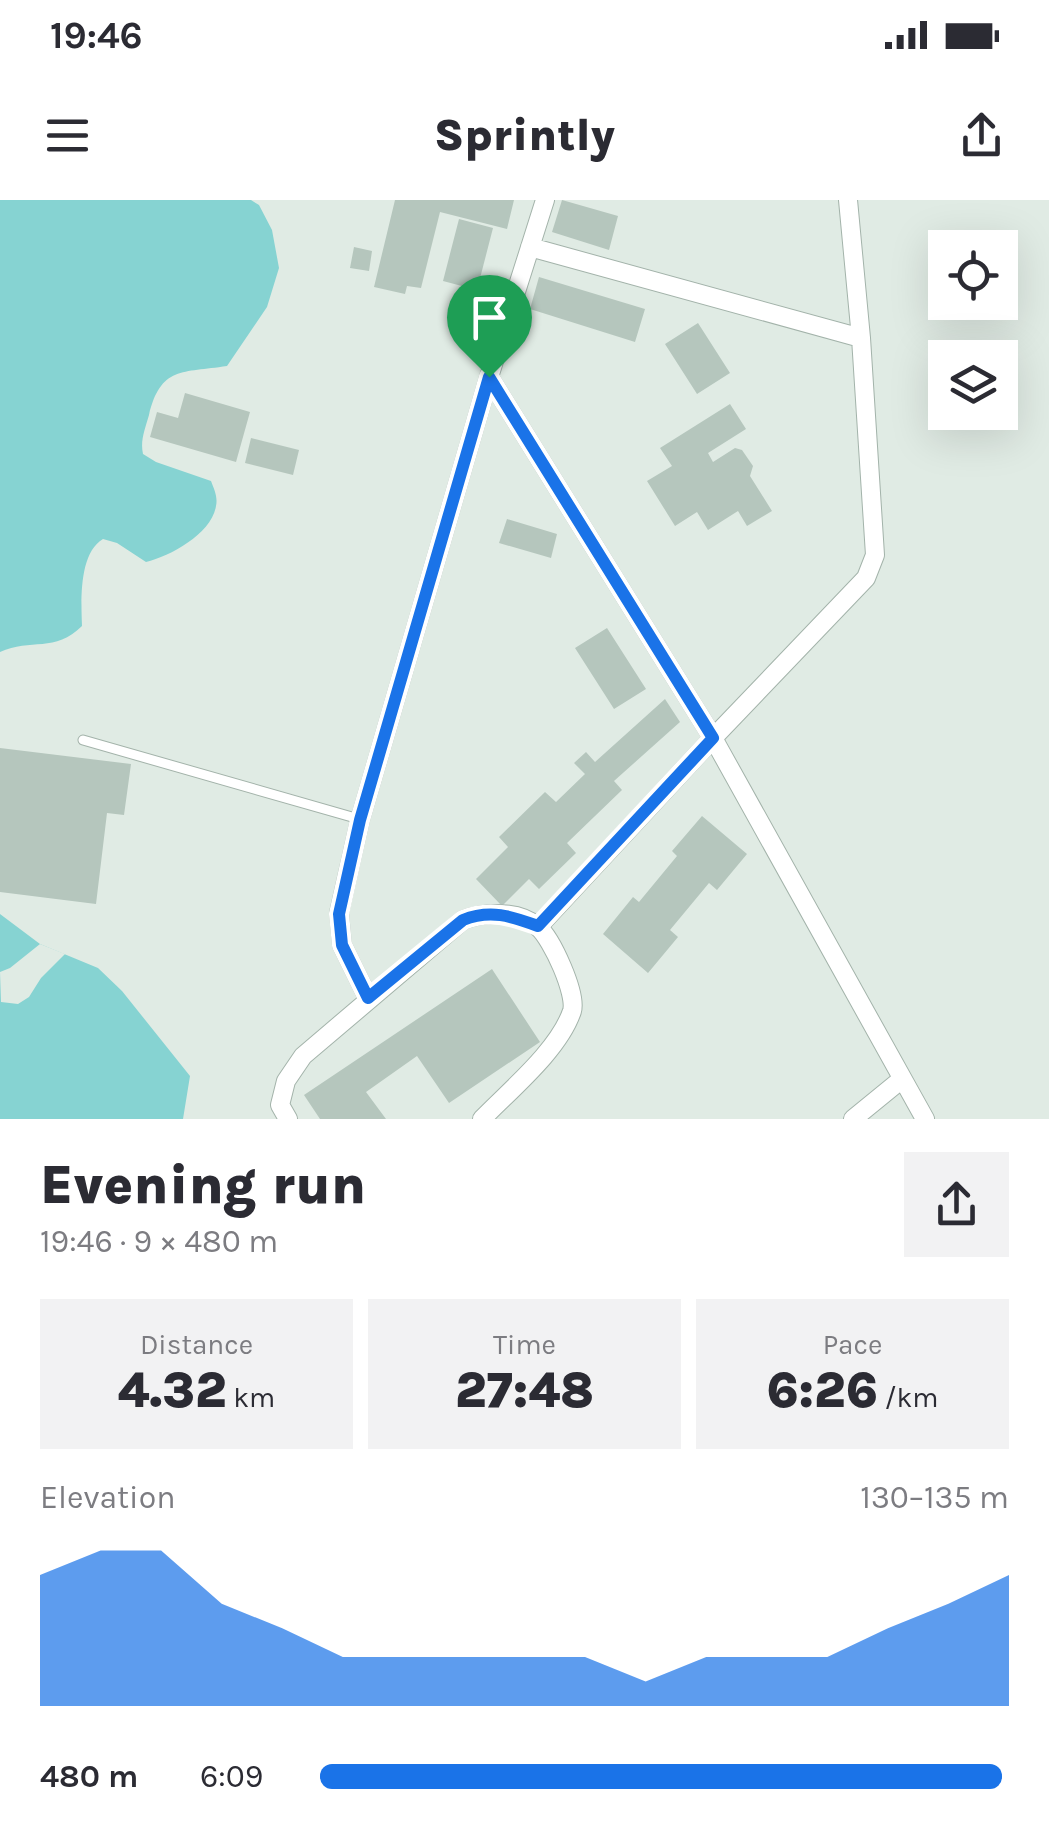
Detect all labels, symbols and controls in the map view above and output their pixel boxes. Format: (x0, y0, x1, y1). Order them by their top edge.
text: 19:46 (50, 13, 143, 58)
icon: menu (40, 108, 95, 163)
icon: share (954, 108, 1009, 163)
text: Sprintly (434, 109, 615, 161)
map controls (928, 230, 1018, 430)
button: locate (928, 230, 1018, 320)
pin (447, 275, 532, 378)
icon: arrive (462, 290, 517, 345)
button: layers (928, 340, 1018, 430)
button: share (904, 1152, 1009, 1257)
text: Evening run (40, 1153, 366, 1217)
text: 19:46 · 9 × 480 m (40, 1223, 278, 1260)
text: Distance (140, 1328, 253, 1361)
text: Time (493, 1328, 556, 1361)
text: Pace (823, 1328, 882, 1361)
text: 4.32 (118, 1361, 227, 1420)
text: 27:48 (455, 1361, 594, 1420)
text: 6:26 (766, 1361, 878, 1420)
text: km (227, 1381, 275, 1414)
text: /km (878, 1381, 939, 1414)
text: Elevation (40, 1479, 175, 1516)
text: 130–135 m (860, 1479, 1009, 1516)
text: 480 m (40, 1758, 138, 1795)
text: 6:09 (200, 1758, 263, 1795)

